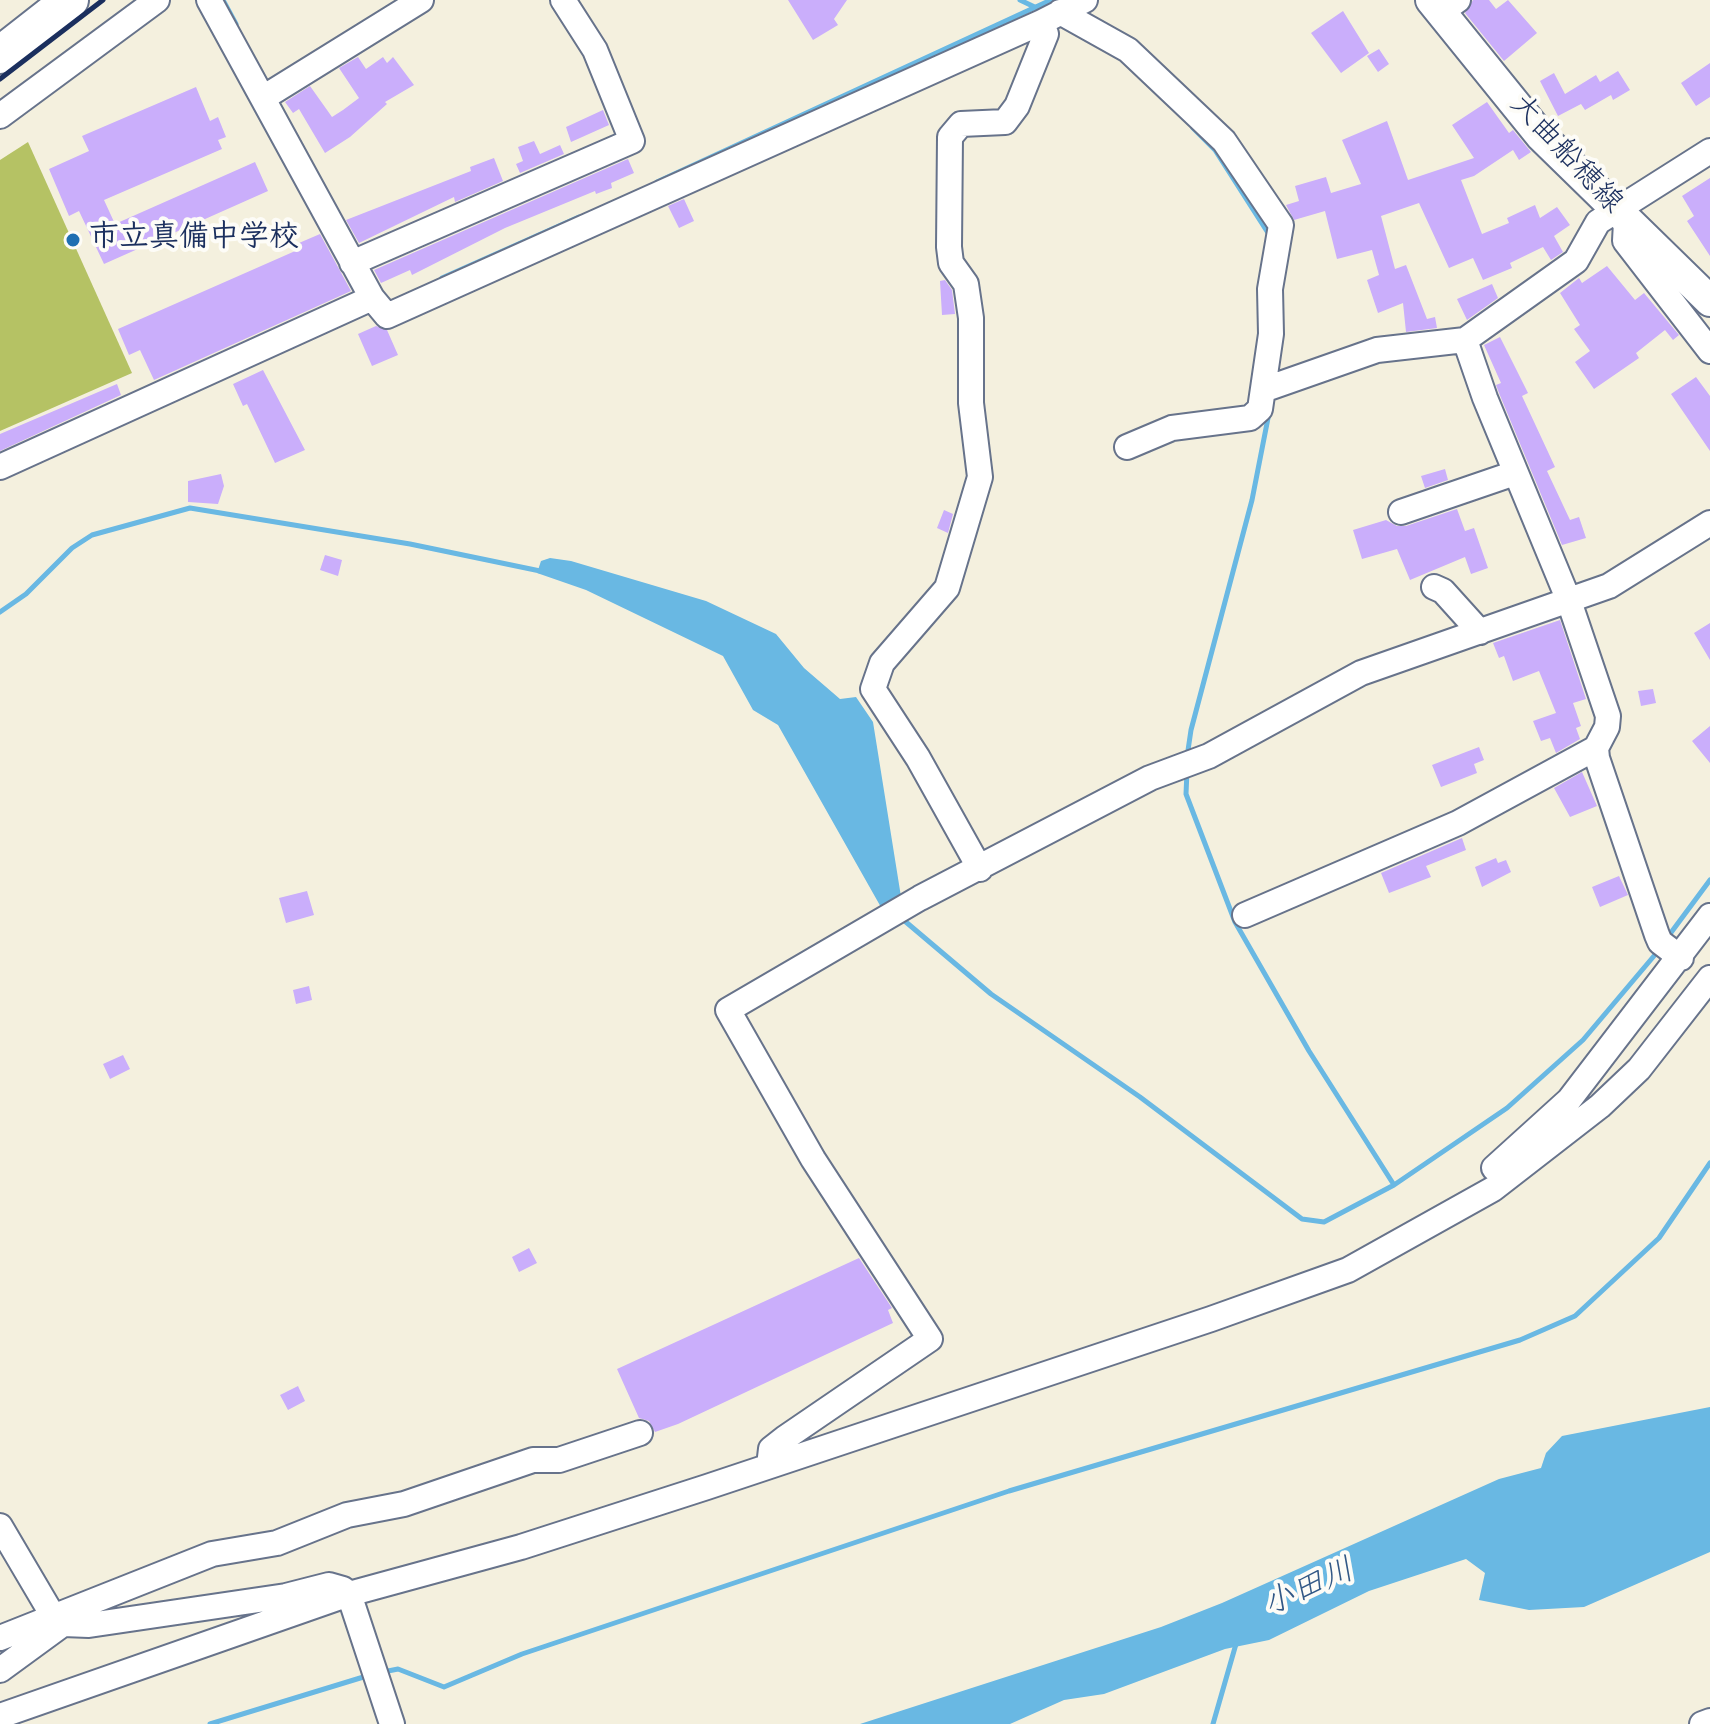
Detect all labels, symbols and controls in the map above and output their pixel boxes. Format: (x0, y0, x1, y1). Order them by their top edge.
street label: 大曲船穂線 (1500, 89, 1628, 223)
place label: 市立真備中学校 (89, 222, 299, 258)
marker: 市立真備中学校 (64, 231, 82, 249)
water label: 小田川 (1258, 1554, 1362, 1628)

